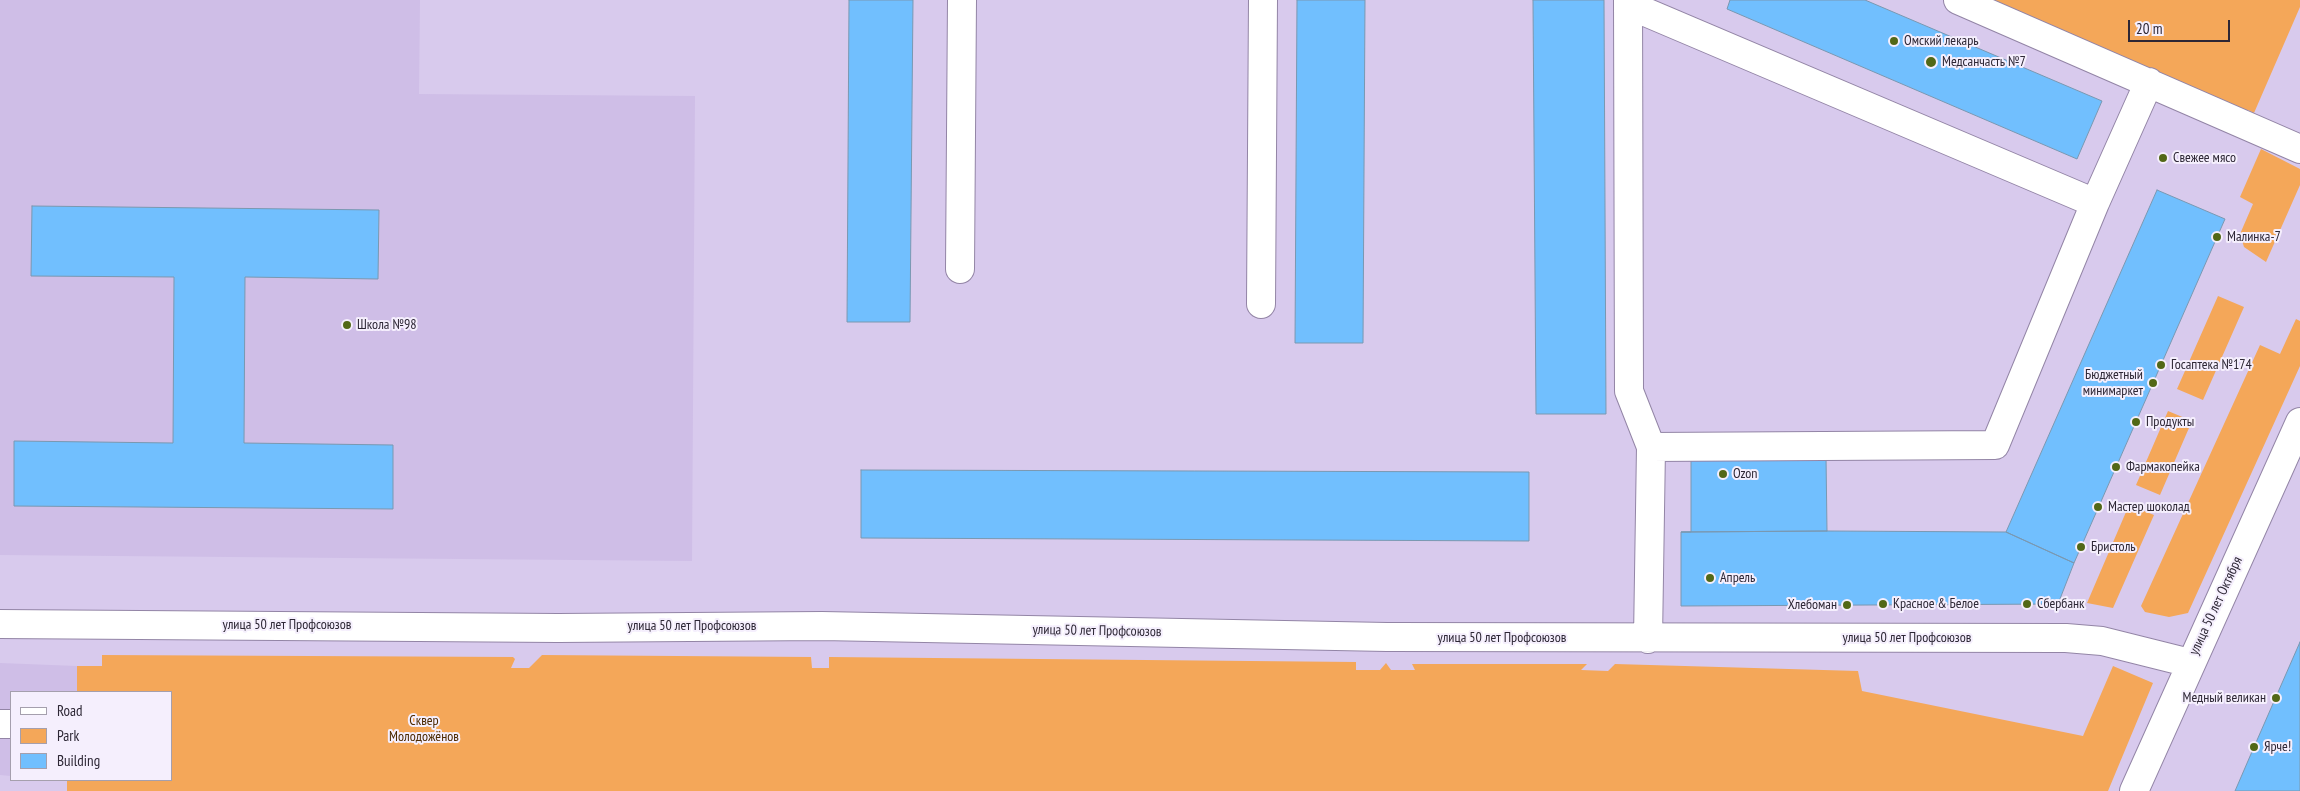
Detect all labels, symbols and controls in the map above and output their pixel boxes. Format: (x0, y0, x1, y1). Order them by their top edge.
scale bar (2130, 10, 2232, 42)
text: 20 m (2136, 19, 2162, 38)
place label: Омский лекарь (1904, 33, 1979, 49)
marker: Омский лекарь (1888, 35, 1900, 47)
place label: Медсанчасть №7 (1942, 54, 2026, 70)
marker: Медсанчасть №7 (1924, 55, 1938, 69)
place label: Свежее мясо (2173, 150, 2236, 166)
marker: Свежее мясо (2157, 152, 2169, 164)
place label: Малинка-7 (2227, 229, 2281, 245)
marker: Малинка-7 (2211, 231, 2223, 243)
place label: Школа №98 (357, 317, 417, 333)
marker: Школа №98 (341, 319, 353, 331)
place label: Госаптека №174 (2171, 357, 2252, 373)
marker: Госаптека №174 (2155, 359, 2167, 371)
place label: Бюджетный минимаркет (2083, 367, 2143, 400)
marker: Бюджетный минимаркет (2147, 377, 2159, 389)
place label: Продукты (2146, 414, 2194, 430)
marker: Продукты (2130, 416, 2142, 428)
place label: Фармакопейка (2126, 459, 2200, 475)
marker: Фармакопейка (2110, 461, 2122, 473)
place label: Ozon (1733, 466, 1758, 482)
marker: Ozon (1717, 468, 1729, 480)
place label: Мастер шоколад (2108, 499, 2190, 515)
marker: Мастер шоколад (2092, 501, 2104, 513)
place label: Бристоль (2091, 539, 2136, 555)
marker: Бристоль (2075, 541, 2087, 553)
street label: улица 50 лет Октября (2186, 554, 2246, 658)
place label: Апрель (1720, 570, 1755, 586)
marker: Апрель (1704, 572, 1716, 584)
place label: Красное & Белое (1893, 596, 1979, 612)
place label: Сбербанк (2037, 596, 2084, 612)
place label: Хлебоман (1788, 597, 1837, 613)
marker: Красное & Белое (1877, 598, 1889, 610)
marker: Сбербанк (2021, 598, 2033, 610)
marker: Хлебоман (1841, 599, 1853, 611)
street label: улица 50 лет Профсоюзов (223, 617, 351, 633)
street label: улица 50 лет Профсоюзов (628, 618, 756, 634)
street label: улица 50 лет Профсоюзов (1032, 621, 1162, 641)
street label: улица 50 лет Профсоюзов (1438, 630, 1566, 646)
street label: улица 50 лет Профсоюзов (1843, 630, 1971, 646)
place label: Медный великан (2183, 690, 2266, 706)
legend (10, 691, 172, 781)
marker: Медный великан (2270, 692, 2282, 704)
text: Road (57, 701, 83, 720)
park label: Сквер Молодожёнов (389, 713, 459, 746)
text: Park (57, 726, 79, 745)
place label: Ярче! (2264, 739, 2291, 755)
marker: Ярче! (2248, 741, 2260, 753)
text: Building (57, 751, 100, 770)

